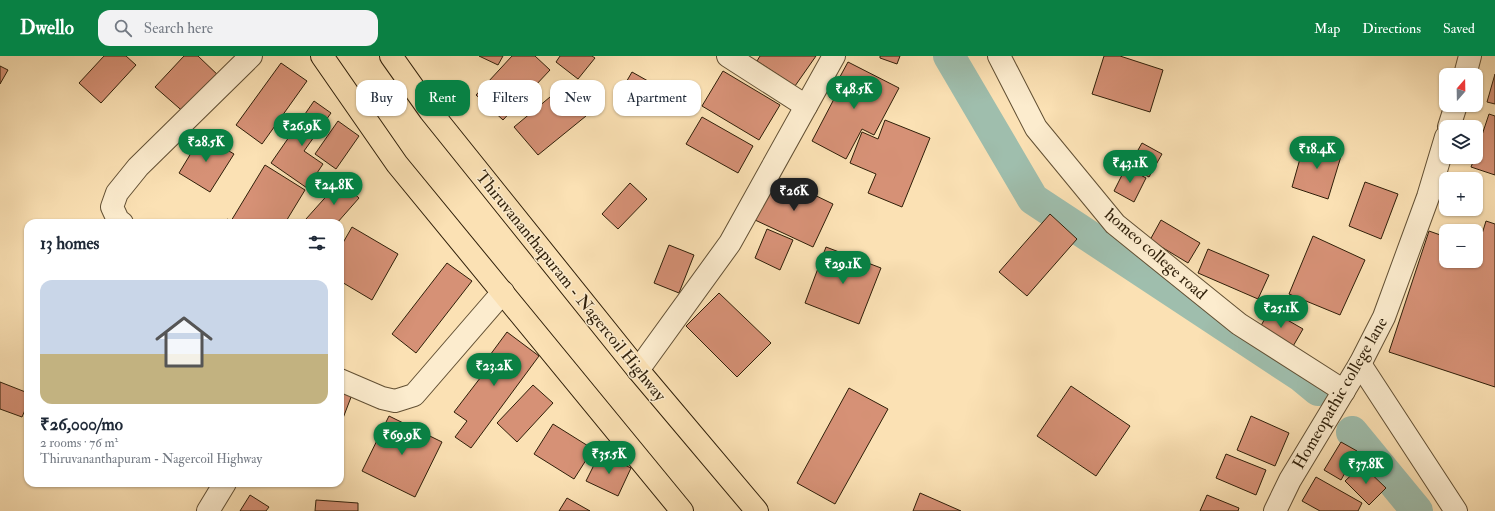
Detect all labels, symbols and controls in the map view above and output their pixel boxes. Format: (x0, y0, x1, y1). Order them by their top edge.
search box (98, 10, 378, 46)
text: Dwello (20, 16, 74, 40)
icon: search (112, 17, 134, 39)
text: Search here (144, 19, 213, 38)
text: Map (1314, 20, 1340, 37)
text: Directions (1362, 20, 1421, 37)
text: Saved (1443, 20, 1475, 37)
north arrow (1439, 68, 1483, 112)
map controls (1439, 68, 1483, 268)
pin: ₹48.5K (821, 76, 887, 110)
chip: Buy (356, 80, 407, 116)
chip: Rent (415, 80, 470, 116)
chip: Filters (478, 80, 542, 116)
chip: New (550, 80, 605, 116)
chip: Apartment (613, 80, 701, 116)
text: ₹48.5K (835, 81, 873, 97)
pin: ₹26.9K (269, 113, 335, 147)
text: ₹26.9K (283, 118, 321, 134)
button: layers (1439, 120, 1483, 164)
pin: ₹28.5K (173, 129, 239, 163)
text: ₹28.5K (187, 134, 225, 150)
pin: ₹18.4K (1284, 136, 1350, 170)
text: ₹18.4K (1299, 141, 1335, 157)
pin: ₹43.1K (1097, 150, 1163, 184)
text: ₹43.1K (1112, 155, 1148, 171)
street label: Thiruvananthapuram - Nagercoil Highway (471, 166, 671, 407)
pin: ₹24.8K (301, 172, 367, 206)
button: + (1439, 172, 1483, 216)
text: ₹24.8K (314, 177, 354, 193)
pin: ₹26K (770, 178, 818, 212)
text: ₹26K (779, 183, 809, 199)
street label: homeo college road (1101, 204, 1212, 305)
button: − (1439, 224, 1483, 268)
icon: filters (306, 232, 328, 254)
text: 13 homes (40, 233, 99, 254)
pin: ₹29.1K (810, 251, 876, 285)
text: ₹29.1K (825, 256, 861, 272)
pin: ₹25.1K (1248, 295, 1314, 329)
text: ₹25.1K (1263, 300, 1299, 316)
icon: home (148, 306, 220, 378)
street label: Homeopathic college lane (1288, 313, 1393, 473)
pin: ₹23.2K (461, 353, 527, 387)
text: ₹23.2K (475, 358, 513, 374)
text: ₹26,000/mo (40, 414, 123, 435)
pin: ₹69.9K (369, 422, 435, 456)
text: ₹69.9K (383, 427, 421, 443)
text: 2 rooms · 76 m² (40, 435, 118, 451)
pin: ₹35.5K (576, 441, 642, 475)
text: ₹35.5K (591, 446, 627, 462)
text: Thiruvananthapuram - Nagercoil Highway (40, 451, 262, 467)
pin: ₹37.8K (1333, 451, 1399, 485)
text: ₹37.8K (1348, 456, 1384, 472)

